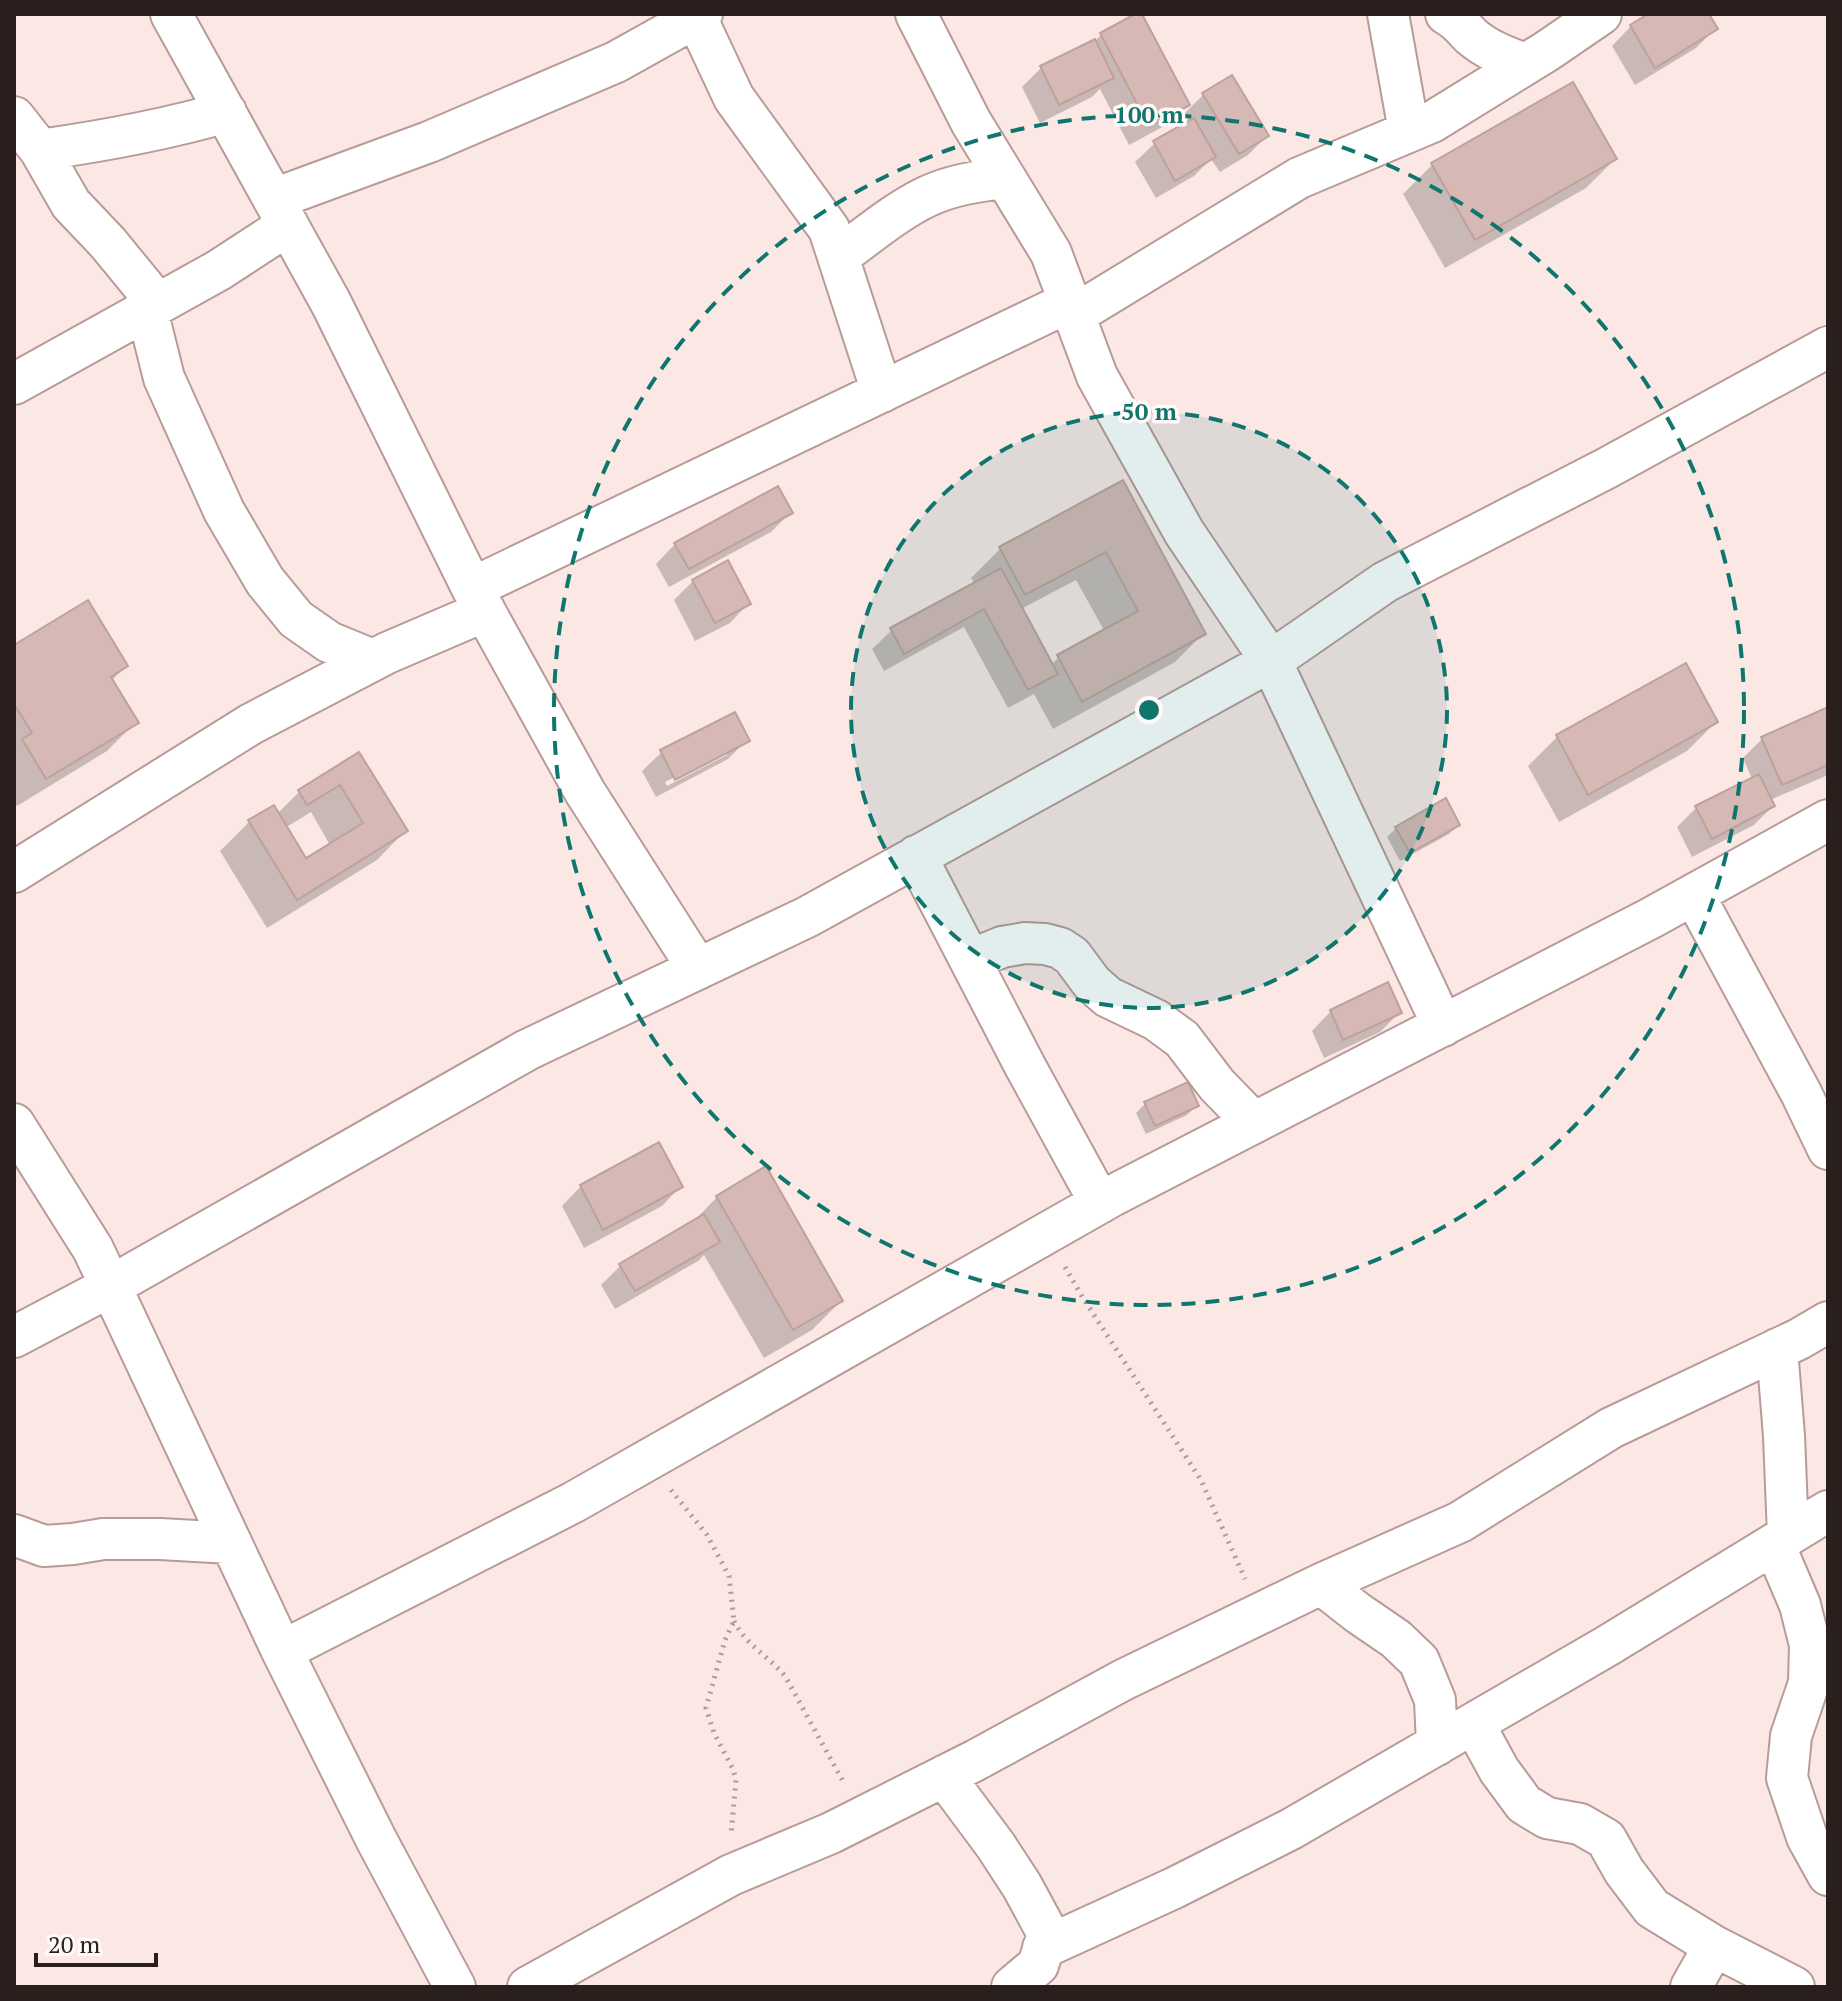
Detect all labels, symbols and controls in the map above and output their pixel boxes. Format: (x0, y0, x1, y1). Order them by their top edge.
text: 100 m (1114, 98, 1184, 130)
text: 50 m (1121, 395, 1177, 427)
centre of rings (1135, 696, 1163, 724)
scale bar (36, 1917, 156, 1967)
text: 20 m (48, 1928, 100, 1960)

